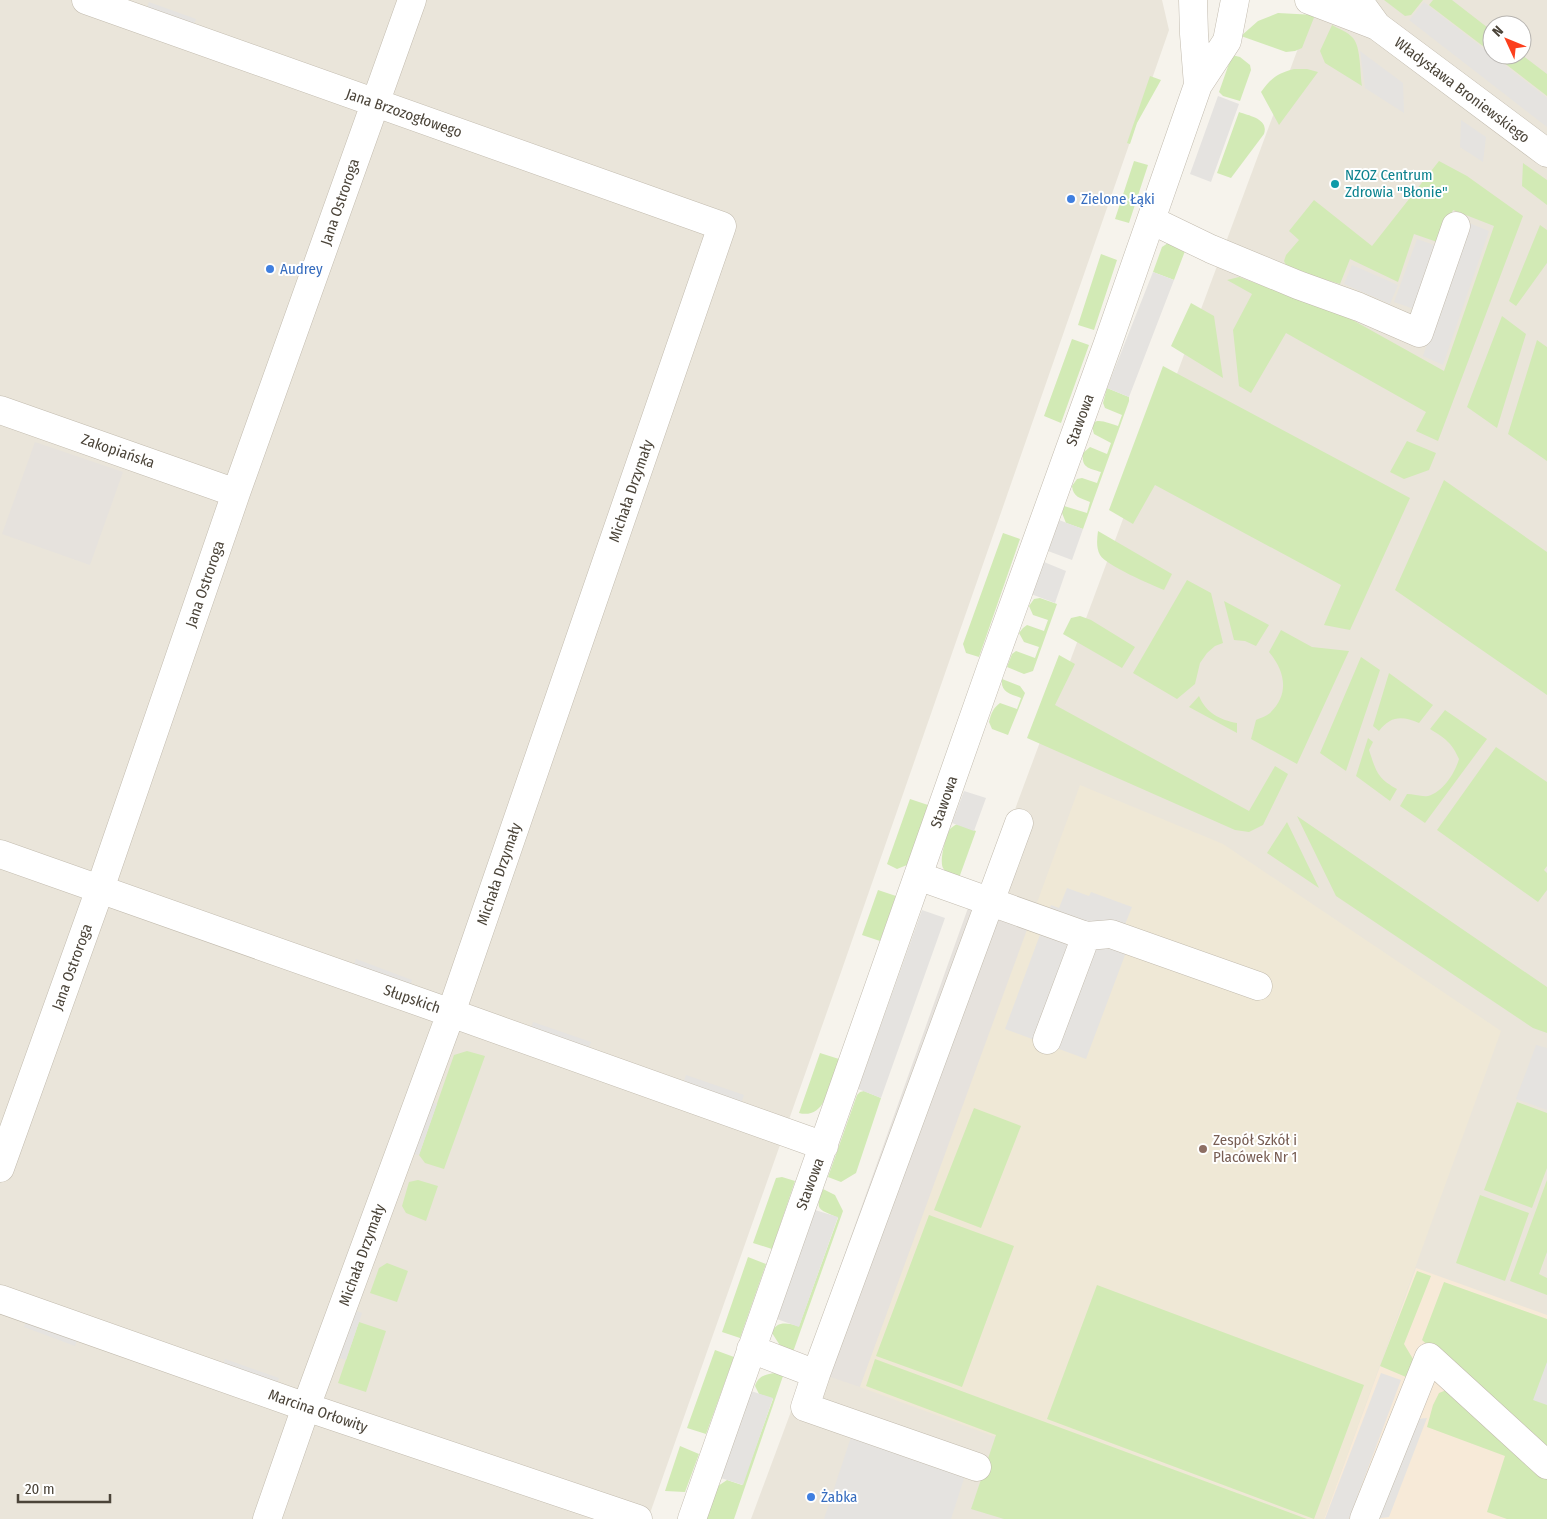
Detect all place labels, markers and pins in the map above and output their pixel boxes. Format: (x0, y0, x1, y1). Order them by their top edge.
place label: NZOZ Centrum Zdrowia "Błonie" (1345, 166, 1448, 201)
marker: NZOZ Centrum Zdrowia "Błonie" (1329, 178, 1341, 190)
place label: Zielone Łąki (1081, 190, 1155, 208)
marker: Zielone Łąki (1065, 193, 1077, 205)
place label: Audrey (280, 260, 323, 278)
marker: Audrey (264, 263, 276, 275)
place label: Zespół Szkół i Placówek Nr 1 (1213, 1131, 1297, 1166)
marker: Zespół Szkół i Placówek Nr 1 (1197, 1143, 1209, 1155)
place label: Żabka (821, 1488, 857, 1506)
marker: Żabka (805, 1491, 817, 1503)

